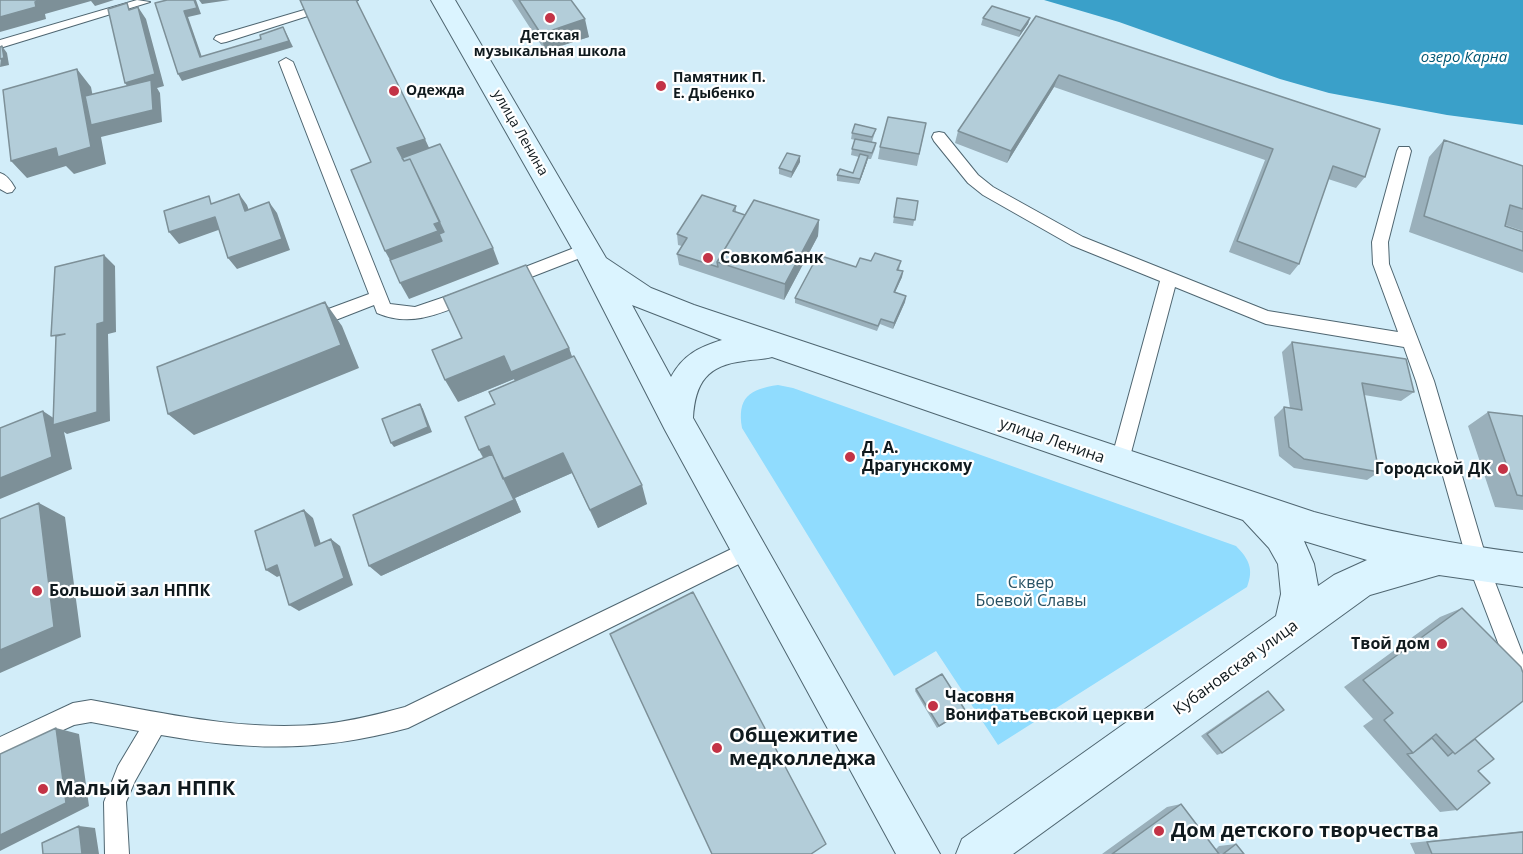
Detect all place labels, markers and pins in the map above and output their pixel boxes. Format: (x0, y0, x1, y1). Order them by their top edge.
marker: Детская музыкальная школа (543, 11, 557, 25)
place label: Детская музыкальная школа (474, 28, 626, 60)
place label: Памятник П. Е. Дыбенко (673, 70, 766, 102)
marker: Памятник П. Е. Дыбенко (654, 79, 668, 93)
place label: Одежда (406, 83, 465, 99)
marker: Одежда (387, 84, 401, 98)
place label: Совкомбанк (720, 248, 824, 268)
marker: Совкомбанк (701, 251, 715, 265)
place label: Д. А. Драгунскому (862, 438, 972, 476)
marker: Д. А. Драгунскому (843, 450, 857, 464)
place label: Городской ДК (1375, 459, 1491, 479)
marker: Городской ДК (1496, 462, 1510, 476)
place label: Большой зал НППК (49, 581, 210, 601)
marker: Большой зал НППК (30, 584, 44, 598)
place label: Твой дом (1351, 634, 1430, 654)
marker: Твой дом (1435, 637, 1449, 651)
place label: Часовня Вонифатьевской церкви (945, 687, 1154, 725)
marker: Часовня Вонифатьевской церкви (926, 699, 940, 713)
place label: Общежитие медколледжа (729, 724, 876, 771)
marker: Общежитие медколледжа (710, 741, 724, 755)
place label: Малый зал НППК (55, 777, 235, 801)
marker: Малый зал НППК (36, 782, 50, 796)
place label: Дом детского творчества (1171, 819, 1439, 843)
marker: Дом детского творчества (1152, 824, 1166, 838)

